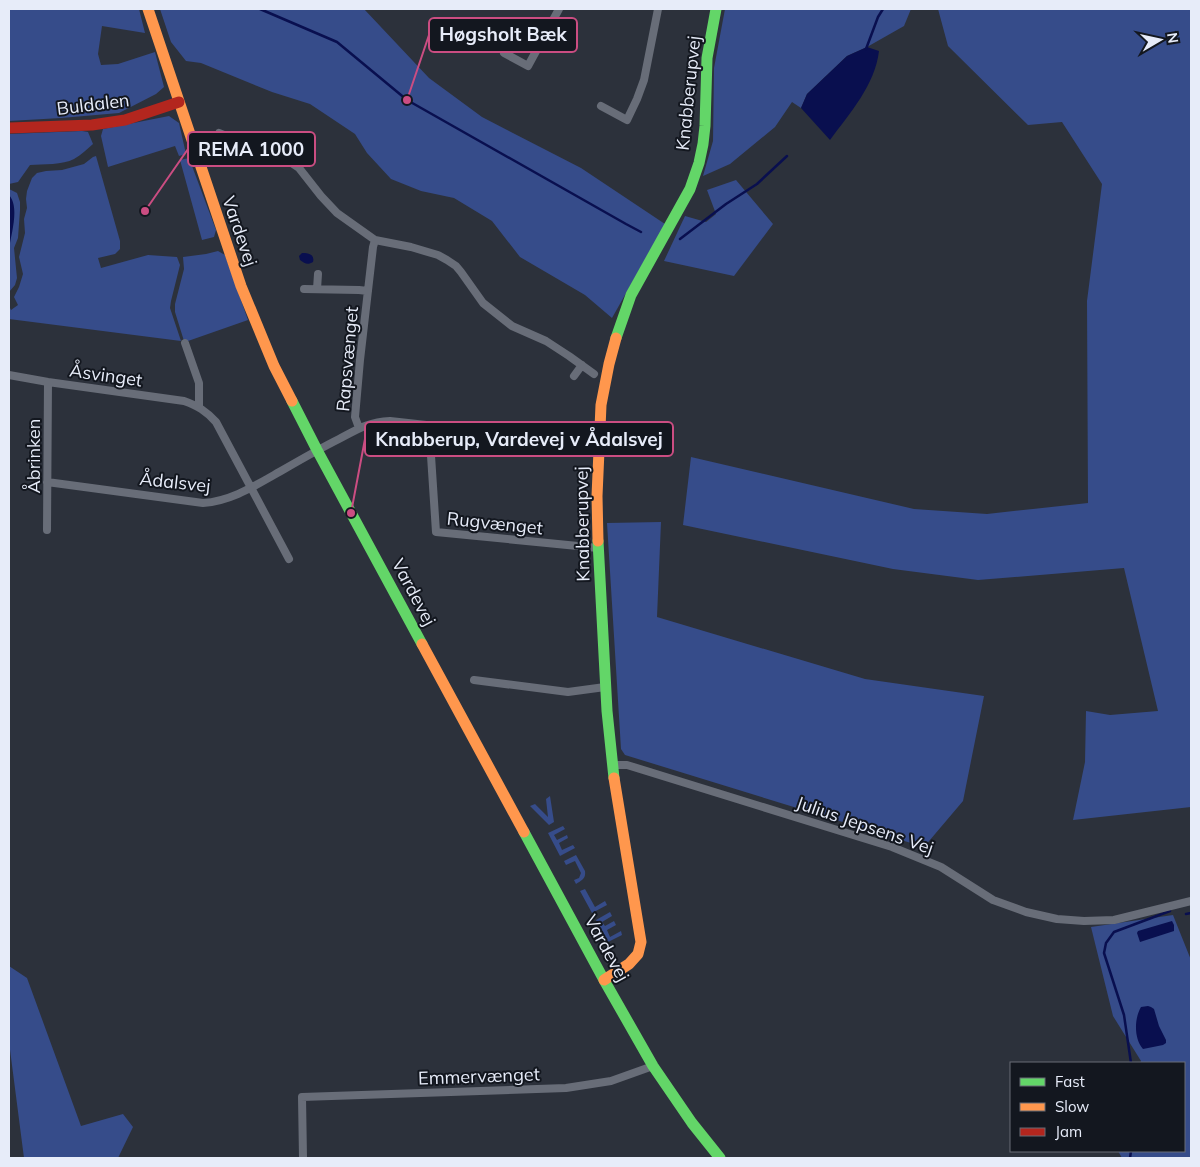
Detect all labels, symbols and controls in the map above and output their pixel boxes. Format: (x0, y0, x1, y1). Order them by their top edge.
north arrow (1135, 15, 1185, 65)
callout: Høgsholt Bæk (429, 18, 577, 52)
text: Høgsholt Bæk (439, 22, 567, 46)
text: N (1163, 31, 1183, 45)
street label: Knabberupvej (671, 34, 705, 152)
street label: Buldalen (55, 88, 131, 120)
callout: REMA 1000 (188, 132, 315, 166)
text: REMA 1000 (198, 137, 304, 161)
street label: Vardevej (217, 193, 263, 269)
street label: Rapsvænget (331, 305, 363, 413)
street label: Åsvinget (68, 359, 144, 391)
street label: Åbrinken (22, 419, 45, 493)
callout: Knabberup, Vardevej v Ådalsvej (365, 422, 673, 456)
text: Knabberup, Vardevej v Ådalsvej (375, 427, 663, 451)
street label: Knabberupvej (569, 466, 595, 582)
street label: Ådalsvej (138, 467, 212, 497)
street label: Rugvænget (446, 507, 544, 539)
street label: Vardevej (387, 554, 441, 630)
street label: Julius Jepsens Vej (793, 791, 937, 859)
street label: Vardevej (579, 911, 635, 985)
street label: Emmervænget (418, 1062, 540, 1090)
legend (1010, 1062, 1185, 1152)
text: Fast (1055, 1072, 1085, 1091)
text: Slow (1055, 1097, 1089, 1116)
text: Jam (1055, 1122, 1082, 1141)

